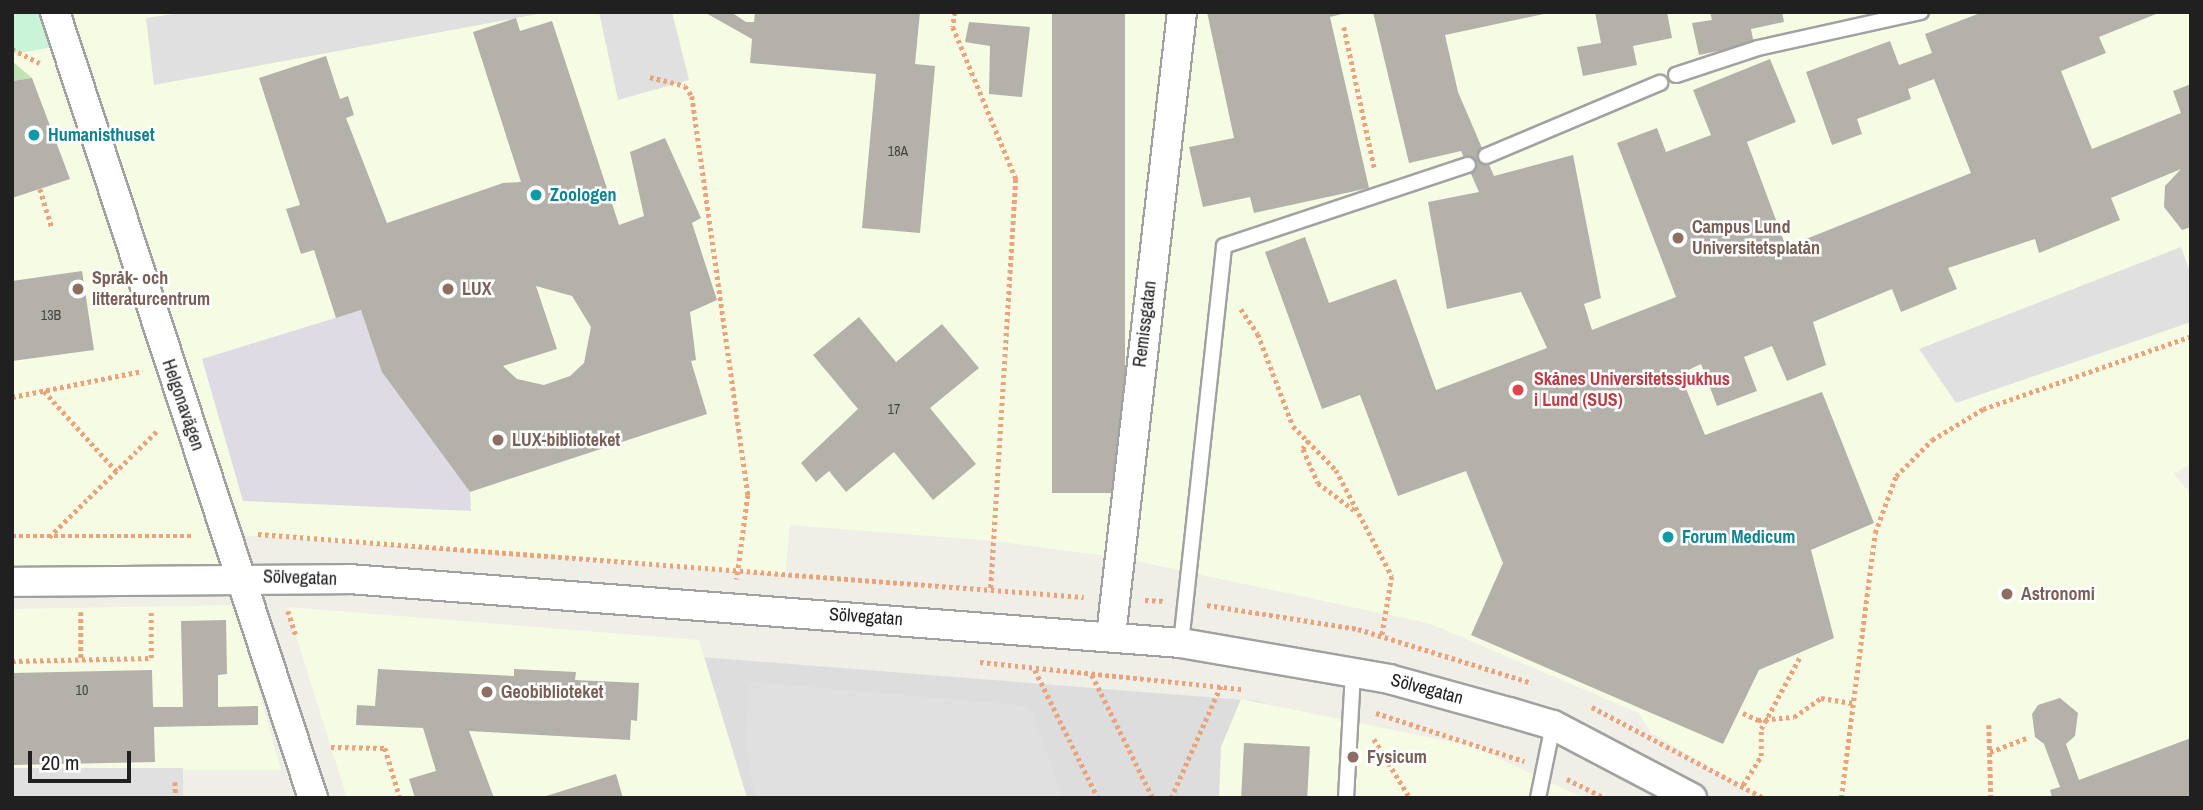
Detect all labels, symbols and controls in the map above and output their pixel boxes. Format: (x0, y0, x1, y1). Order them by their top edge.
place label: Humanisthuset (48, 124, 155, 146)
marker: Humanisthuset (26, 127, 42, 143)
house number: 18A (888, 143, 908, 159)
place label: Zoologen (550, 184, 616, 206)
marker: Zoologen (528, 187, 544, 203)
place label: Campus Lund Universitetsplatån (1692, 217, 1820, 260)
marker: Campus Lund Universitetsplatån (1670, 230, 1686, 246)
place label: Språk- och litteraturcentrum (92, 268, 210, 310)
place label: LUX (462, 278, 492, 300)
street label: Remissgatan (1129, 280, 1161, 368)
marker: Språk- och litteraturcentrum (70, 281, 86, 297)
marker: LUX (440, 281, 456, 297)
house number: 13B (41, 307, 61, 323)
street label: Helgonavägen (157, 356, 209, 454)
place label: Skånes Universitetssjukhus i Lund (SUS) (1534, 369, 1730, 412)
marker: Skånes Universitetssjukhus i Lund (SUS) (1508, 380, 1528, 400)
house number: 17 (888, 401, 900, 417)
place label: LUX-biblioteket (512, 429, 620, 451)
marker: LUX-biblioteket (490, 432, 506, 448)
place label: Forum Medicum (1682, 526, 1795, 548)
marker: Forum Medicum (1660, 529, 1676, 545)
street label: Sölvegatan (263, 566, 337, 590)
place label: Astronomi (2021, 583, 2095, 605)
marker: Astronomi (1999, 586, 2015, 602)
street label: Sölvegatan (828, 604, 904, 630)
street label: Sölvegatan (1389, 669, 1465, 709)
place label: Geobiblioteket (501, 681, 604, 703)
house number: 10 (76, 682, 88, 698)
marker: Geobiblioteket (479, 684, 495, 700)
scale bar (32, 736, 135, 780)
place label: Fysicum (1367, 746, 1427, 768)
text: 20 m (41, 748, 79, 777)
marker: Fysicum (1345, 749, 1361, 765)

